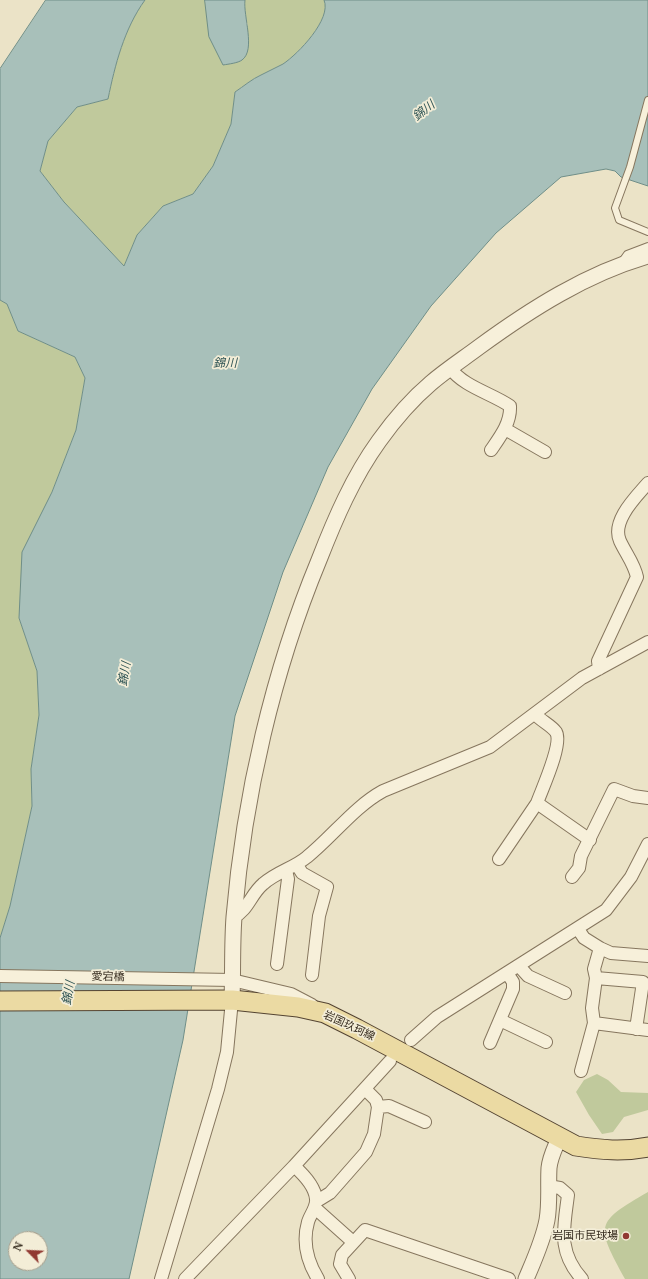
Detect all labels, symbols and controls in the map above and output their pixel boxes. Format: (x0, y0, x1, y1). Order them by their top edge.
water label: 錦川 (410, 98, 438, 124)
water label: 錦川 (213, 357, 237, 371)
water label: 錦川 (116, 661, 134, 687)
street label: 愛宕橋 (91, 970, 125, 984)
water label: 錦川 (60, 980, 78, 1006)
street label: 岩国玖珂線 (321, 1008, 377, 1044)
place label: 岩国市民球場 (552, 1229, 618, 1243)
north arrow (8, 1231, 48, 1271)
marker: 岩国市民球場 (621, 1231, 631, 1241)
text: N (9, 1239, 26, 1253)

